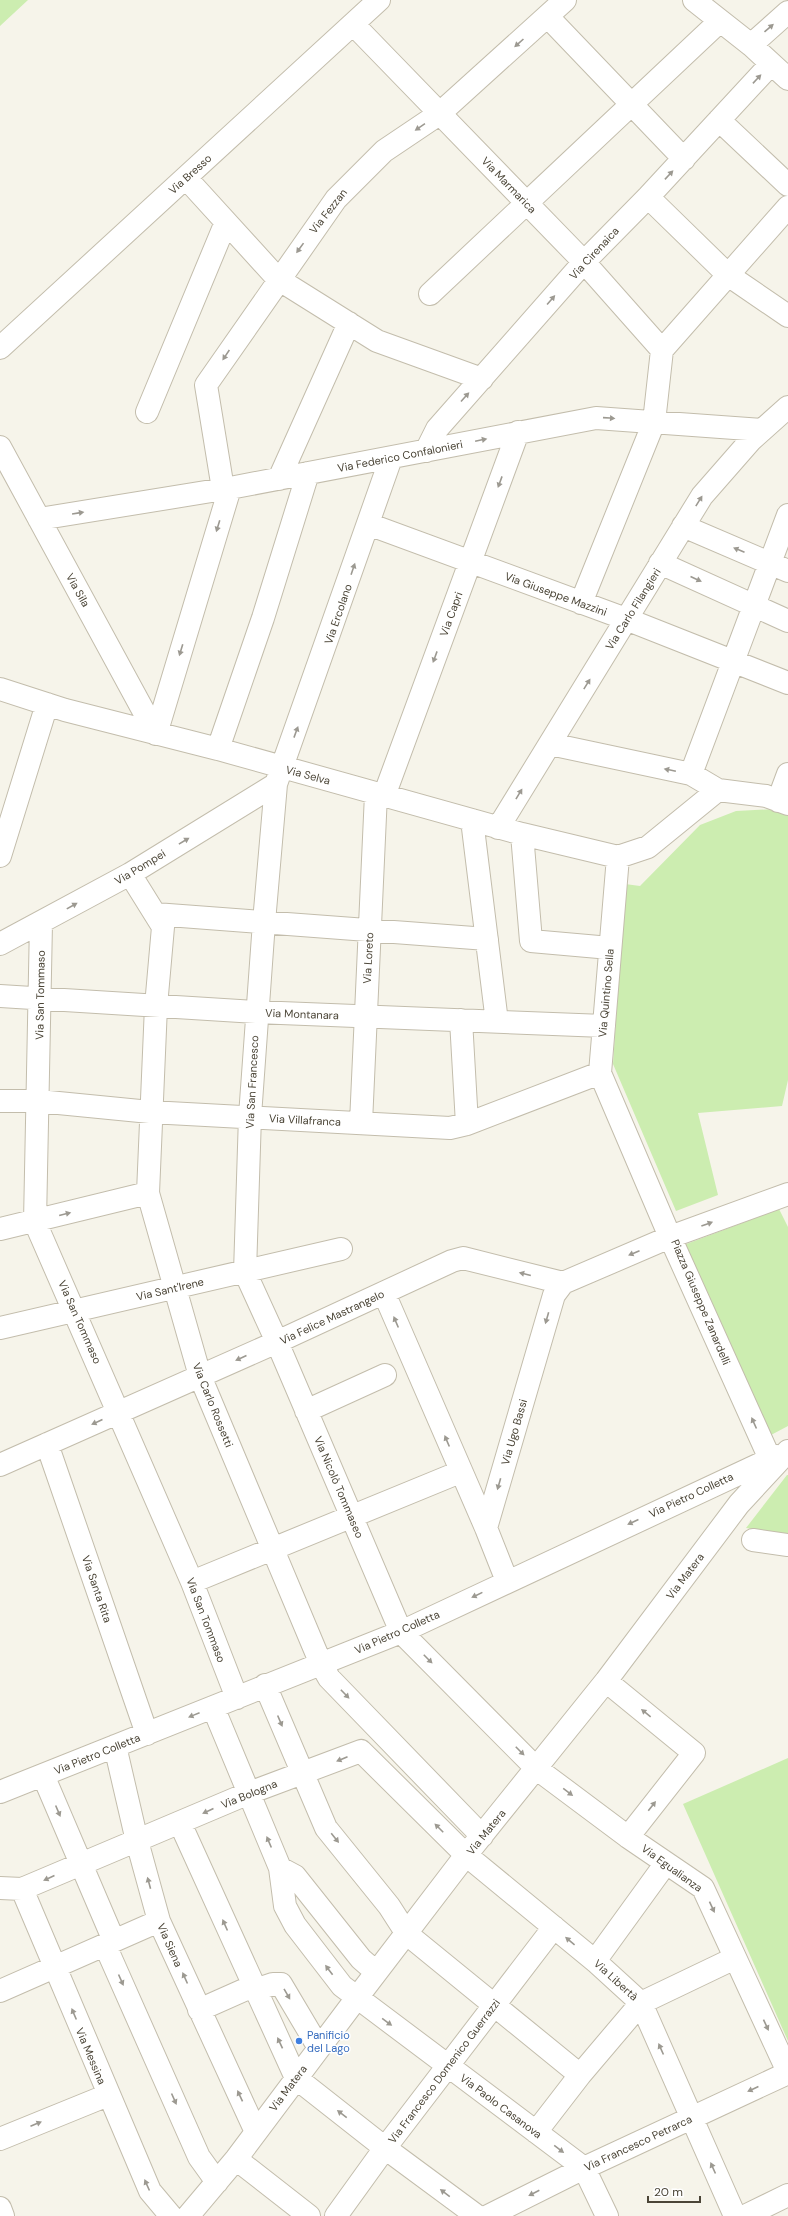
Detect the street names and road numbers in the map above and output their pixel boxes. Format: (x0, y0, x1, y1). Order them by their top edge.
street label: Via Bresso (166, 151, 214, 197)
street label: Via Marmarica (479, 154, 539, 216)
street label: Via Fezzan (306, 186, 350, 236)
street label: Via Cirenaica (566, 224, 622, 282)
street label: Via Federico Confalonieri (336, 437, 464, 475)
street label: Via Carlo Filangieri (602, 566, 664, 652)
street label: Via Giuseppe Mazzini (503, 569, 609, 619)
street label: Via Sila (63, 571, 93, 609)
street label: Via Ercolano (321, 582, 355, 646)
street label: Via Capri (436, 590, 466, 638)
street label: Via Selva (284, 762, 332, 788)
street label: Via Pompei (112, 846, 168, 888)
street label: Via Loreto (360, 932, 376, 984)
street label: Via Quintino Sella (595, 948, 617, 1038)
street label: Via San Tommaso (32, 950, 48, 1040)
street label: Via Montanara (265, 1006, 339, 1022)
street label: Via San Francesco (243, 1035, 261, 1129)
street label: Via Villafranca (269, 1111, 341, 1129)
street label: Piazza Giuseppe Zanardelli (668, 1237, 734, 1367)
street label: Via Sant'Irene (135, 1274, 205, 1304)
street label: Via San Tommaso (55, 1278, 105, 1366)
street label: Via Felice Mastrangelo (278, 1287, 386, 1347)
street label: Via Carlo Rossetti (190, 1361, 236, 1449)
street label: Via Ugo Bassi (498, 1397, 530, 1467)
street label: Via Nicolò Tommaseo (311, 1434, 367, 1540)
street label: Via Pietro Colletta (647, 1469, 735, 1521)
street label: Via Matera (663, 1550, 707, 1602)
street label: Via Santa Rita (79, 1553, 115, 1625)
street label: Via San Tommaso (183, 1576, 229, 1664)
street label: Via Pietro Colletta (352, 1607, 442, 1657)
street label: Via Pietro Colletta (52, 1730, 142, 1778)
street label: Via Bologna (219, 1776, 279, 1812)
street label: Via Matera (463, 1806, 509, 1858)
street label: Via Egualianza (639, 1841, 705, 1895)
street label: Via Siena (154, 1921, 186, 1969)
street label: Via Libertà (591, 1956, 641, 2004)
street label: Via Francesco Domenico Guerrazzi (385, 1996, 503, 2146)
street label: Via Messina (73, 2025, 109, 2087)
street label: Via Matera (266, 2062, 310, 2114)
street label: Via Paolo Casanova (457, 2071, 545, 2141)
street label: Via Francesco Petrarca (582, 2112, 694, 2174)

